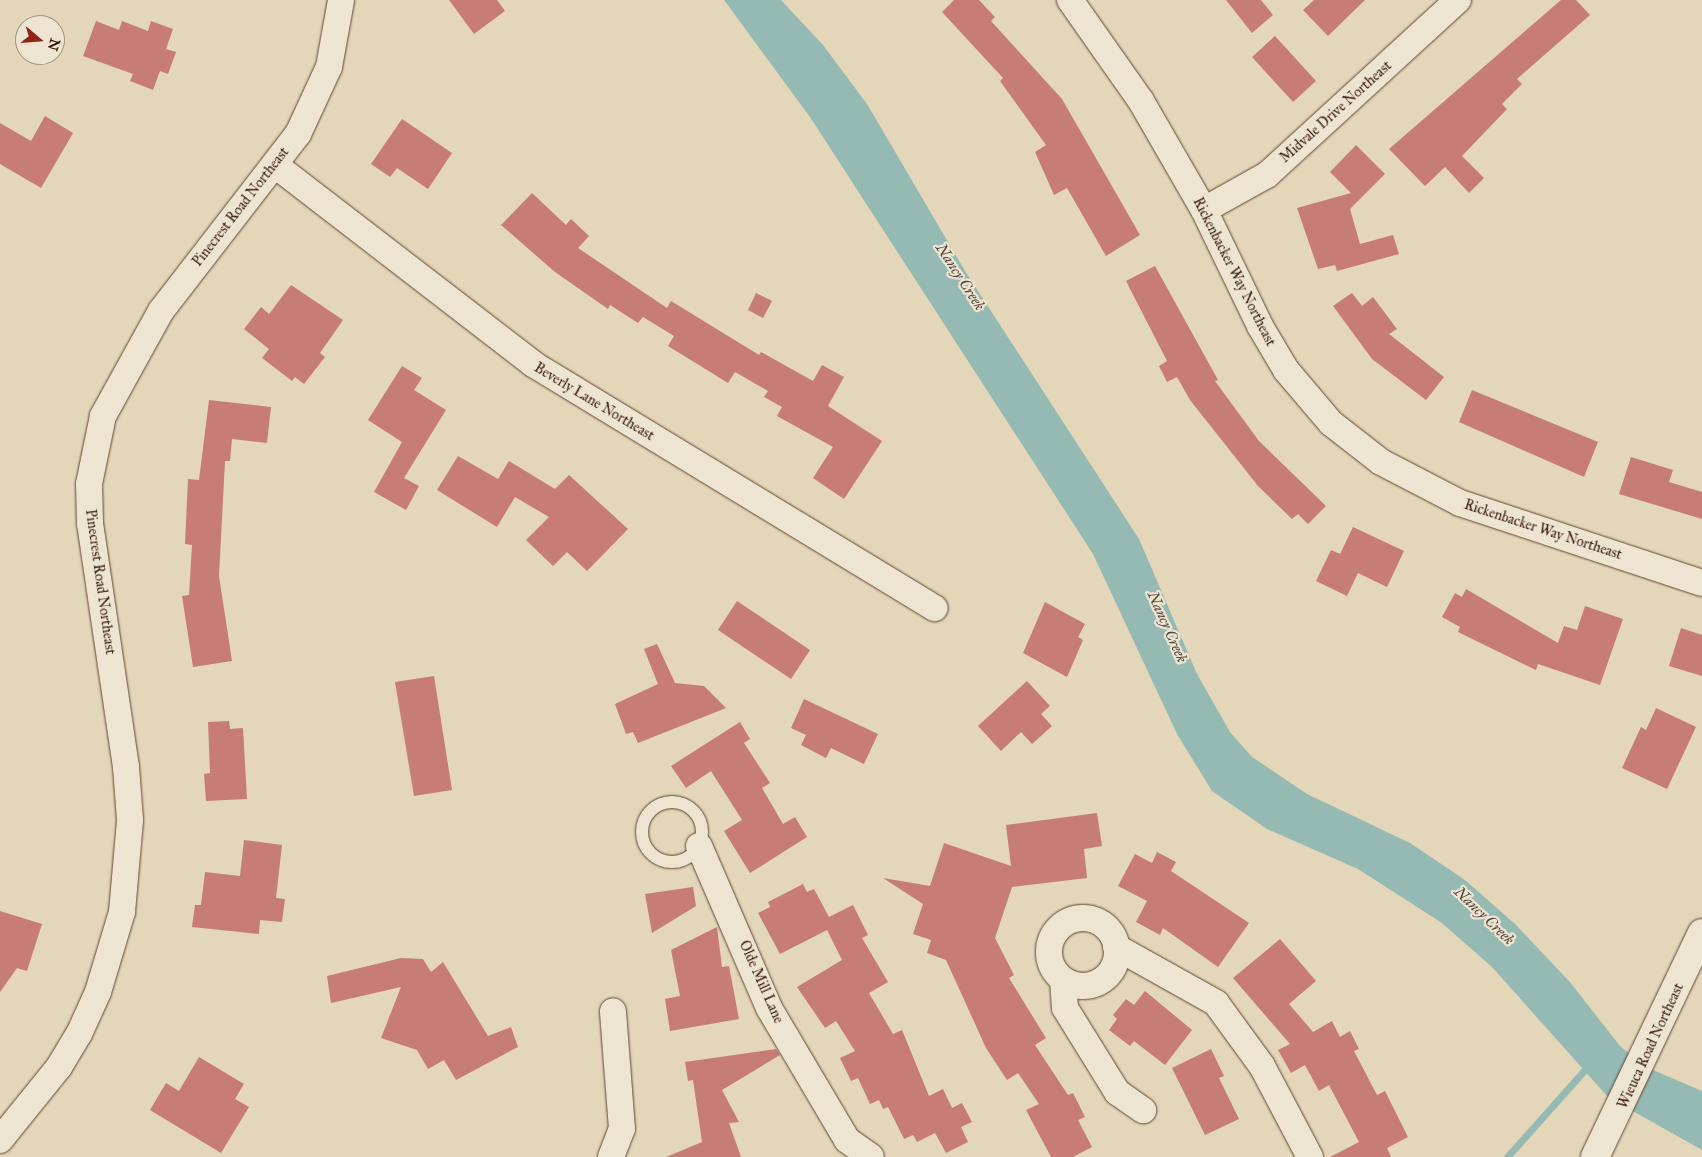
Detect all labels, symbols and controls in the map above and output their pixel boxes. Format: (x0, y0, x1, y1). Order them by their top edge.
north arrow (15, 15, 65, 65)
text: N (44, 36, 64, 53)
street label: Midvale Drive Northeast (1277, 57, 1395, 167)
street label: Pinecrest Road Northeast (189, 144, 293, 270)
street label: Rickenbacker Way Northeast (1189, 195, 1279, 349)
water label: Nancy Creek (932, 240, 988, 314)
street label: Beverly Lane Northeast (531, 360, 657, 444)
street label: Rickenbacker Way Northeast (1462, 497, 1624, 563)
street label: Pinecrest Road Northeast (81, 508, 119, 656)
water label: Nancy Creek (1143, 588, 1191, 666)
water label: Nancy Creek (1450, 883, 1518, 949)
street label: Olde Mill Lane (735, 938, 787, 1026)
street label: Wieuca Road Northeast (1615, 981, 1687, 1111)

